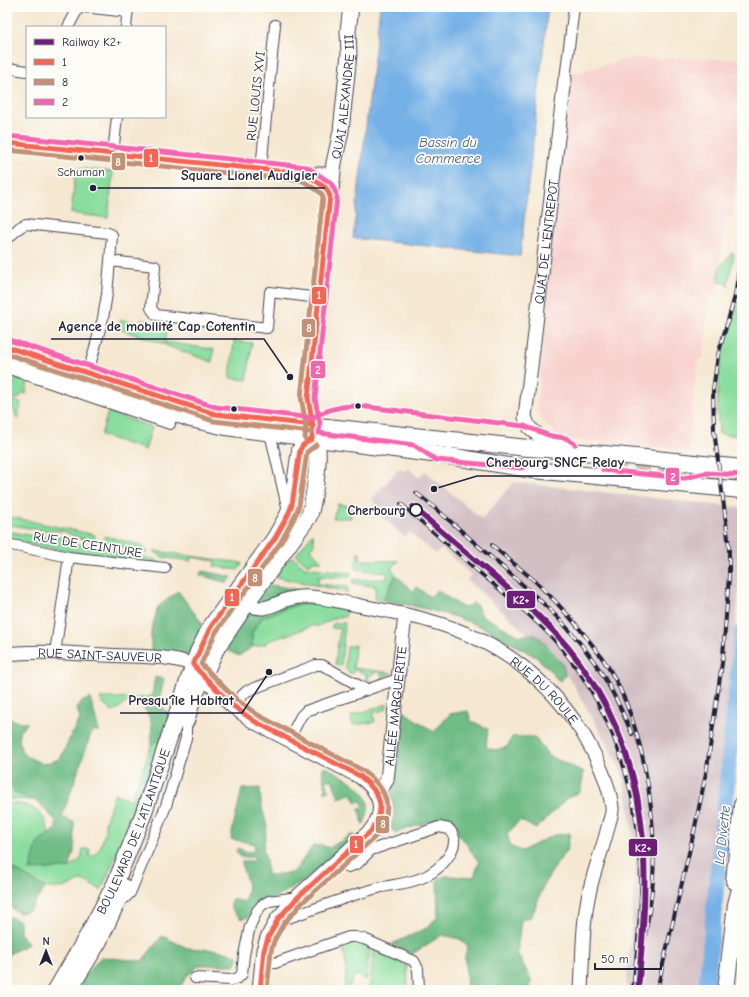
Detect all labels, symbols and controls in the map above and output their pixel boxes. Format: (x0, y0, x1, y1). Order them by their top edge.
legend (26, 26, 166, 118)
street label: QUAI ALEXANDRE III (328, 34, 357, 160)
text: Railway K2+ (62, 35, 121, 49)
street label: RUE LOUIS XVI (243, 51, 268, 142)
text: 1 (62, 55, 67, 69)
text: 8 (62, 75, 68, 89)
text: 2 (62, 95, 68, 109)
water label: Bassin du Commerce (415, 134, 481, 167)
line badge: 1 (143, 148, 159, 168)
line badge: 8 (111, 152, 126, 171)
text: 1 (149, 152, 153, 165)
marker: Schuman (76, 153, 86, 163)
text: 8 (115, 156, 121, 169)
callout: Square Lionel Audigier (173, 162, 325, 188)
place label: Schuman (57, 165, 105, 179)
text: Square Lionel Audigier (181, 167, 317, 184)
street label: QUAI DE L'ENTREPOT (531, 179, 561, 305)
line badge: 1 (311, 286, 327, 305)
text: 1 (317, 289, 321, 302)
callout: Agence de mobilité Cap Cotentin (51, 313, 264, 339)
text: Agence de mobilité Cap Cotentin (58, 318, 256, 335)
line badge: 8 (301, 318, 316, 338)
text: 8 (306, 322, 312, 335)
line badge: 2 (310, 360, 326, 379)
text: 2 (315, 364, 321, 377)
unlabelled marker (353, 401, 363, 411)
unlabelled marker (229, 404, 239, 414)
callout: Cherbourg SNCF Relay (477, 450, 632, 476)
text: Cherbourg SNCF Relay (486, 454, 625, 471)
line badge: 2 (665, 467, 680, 486)
text: 2 (670, 471, 676, 484)
place label: Cherbourg (347, 503, 406, 518)
marker: Cherbourg (409, 503, 423, 517)
street label: RUE DE CEINTURE (32, 528, 144, 561)
line badge: 8 (247, 568, 263, 587)
text: 8 (252, 572, 258, 585)
line badge: 1 (224, 588, 240, 607)
line badge: K2+ (506, 590, 536, 609)
text: 1 (230, 591, 234, 604)
text: K2+ (513, 594, 529, 607)
street label: RUE SAINT-SAUVEUR (38, 645, 163, 665)
street label: ALLÉE MARGUERITE (382, 645, 410, 767)
street label: RUE DU ROULE (507, 653, 581, 727)
callout: Presqu'île Habitat (120, 687, 242, 713)
text: Presqu'île Habitat (128, 692, 234, 709)
street label: BOULEVARD DE L'ATLANTIQUE (94, 747, 173, 917)
water label: La Divette (711, 805, 734, 865)
line badge: 8 (375, 815, 390, 834)
text: 8 (380, 818, 386, 831)
line badge: 1 (349, 835, 364, 854)
text: 1 (354, 838, 358, 851)
line badge: K2+ (628, 838, 658, 857)
text: K2+ (635, 842, 651, 855)
north arrow (26, 931, 66, 971)
text: N (42, 935, 50, 948)
scale bar (595, 945, 661, 971)
text: 50 m (601, 952, 629, 966)

